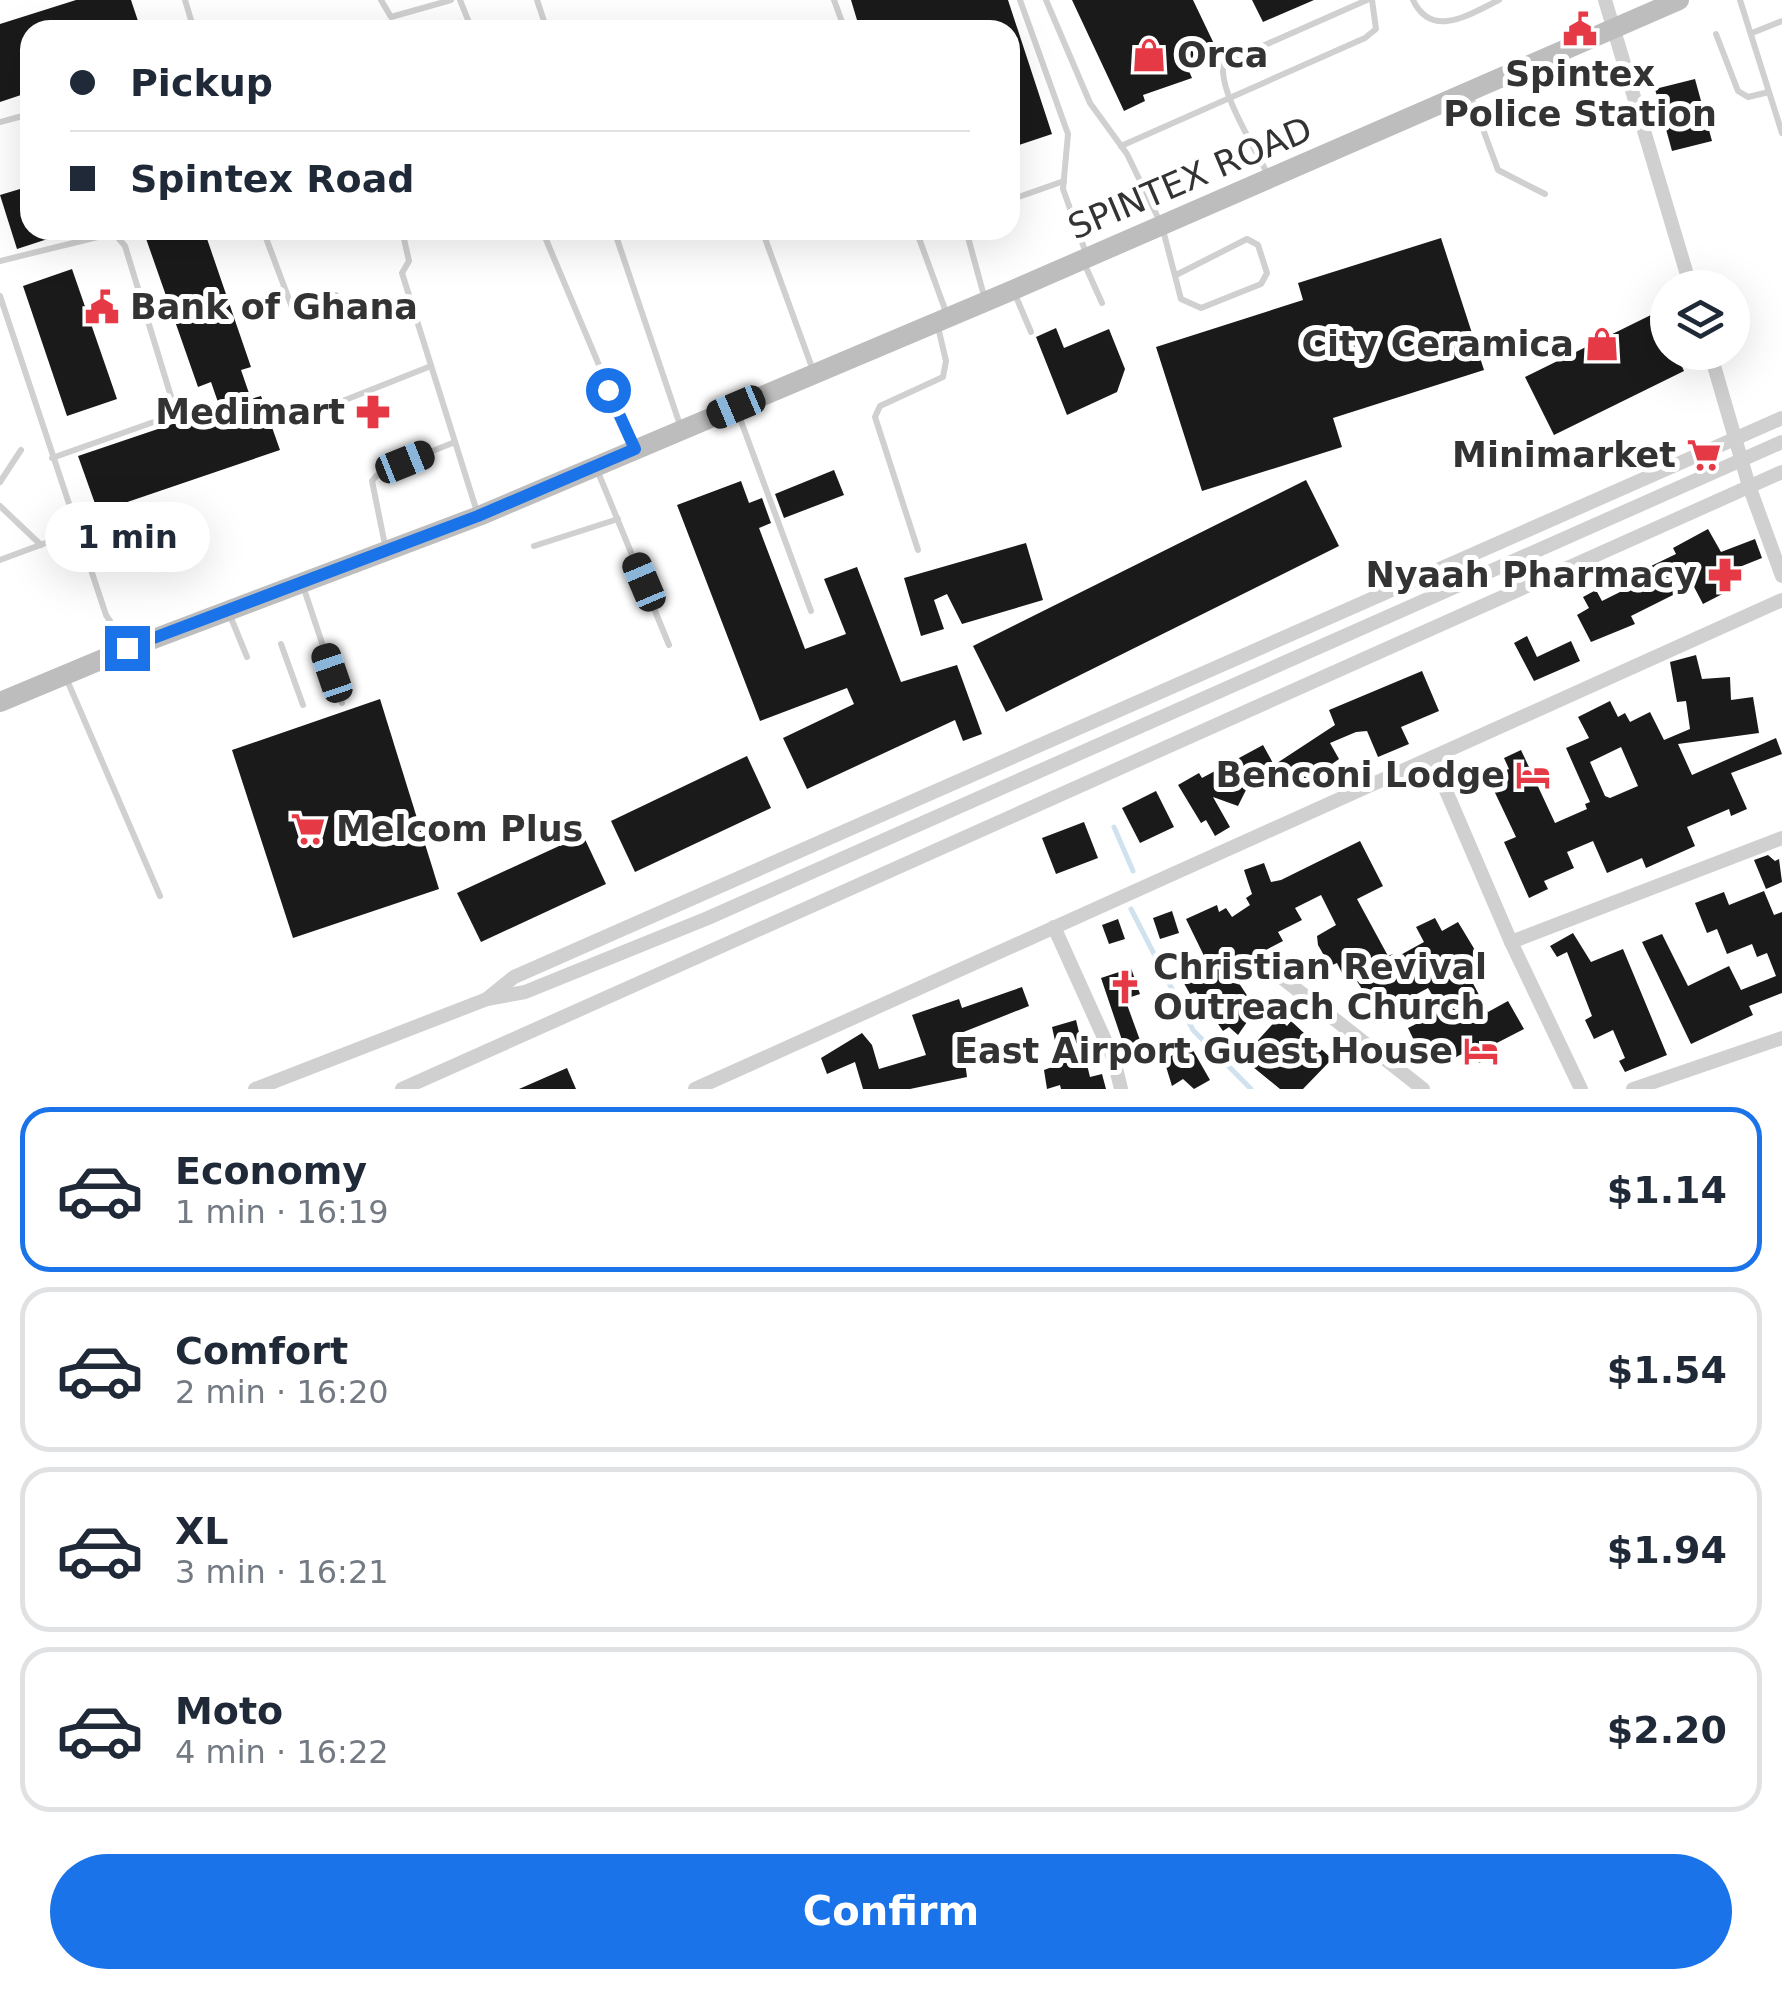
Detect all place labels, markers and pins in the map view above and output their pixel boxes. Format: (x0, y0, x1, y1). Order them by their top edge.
public building icon: Spintex Police Station (1561, 10, 1599, 48)
place label: Orca (1177, 35, 1268, 75)
shop icon: Orca (1130, 36, 1168, 74)
place label: Spintex Police Station (1443, 54, 1717, 134)
place label: Bank of Ghana (130, 287, 418, 327)
public building icon: Bank of Ghana (83, 288, 121, 326)
place label: City Ceramica (1301, 324, 1574, 364)
shop icon: City Ceramica (1583, 325, 1621, 363)
place label: Medimart (155, 392, 345, 432)
pharmacy icon: Medimart (354, 393, 392, 431)
place label: Minimarket (1452, 435, 1676, 475)
supermarket icon: Minimarket (1685, 436, 1723, 474)
place label: Nyaah Pharmacy (1365, 555, 1697, 595)
pharmacy icon: Nyaah Pharmacy (1706, 556, 1744, 594)
place label: Benconi Lodge (1216, 755, 1505, 795)
hotel icon: Benconi Lodge (1514, 756, 1552, 794)
place label: Melcom Plus (336, 809, 583, 849)
supermarket icon: Melcom Plus (289, 810, 327, 848)
place label: Christian Revival Outreach Church (1153, 947, 1487, 1027)
church icon: Christian Revival Outreach Church (1106, 968, 1144, 1006)
place label: East Airport Guest House (954, 1031, 1453, 1071)
hotel icon: East Airport Guest House (1462, 1032, 1500, 1070)

